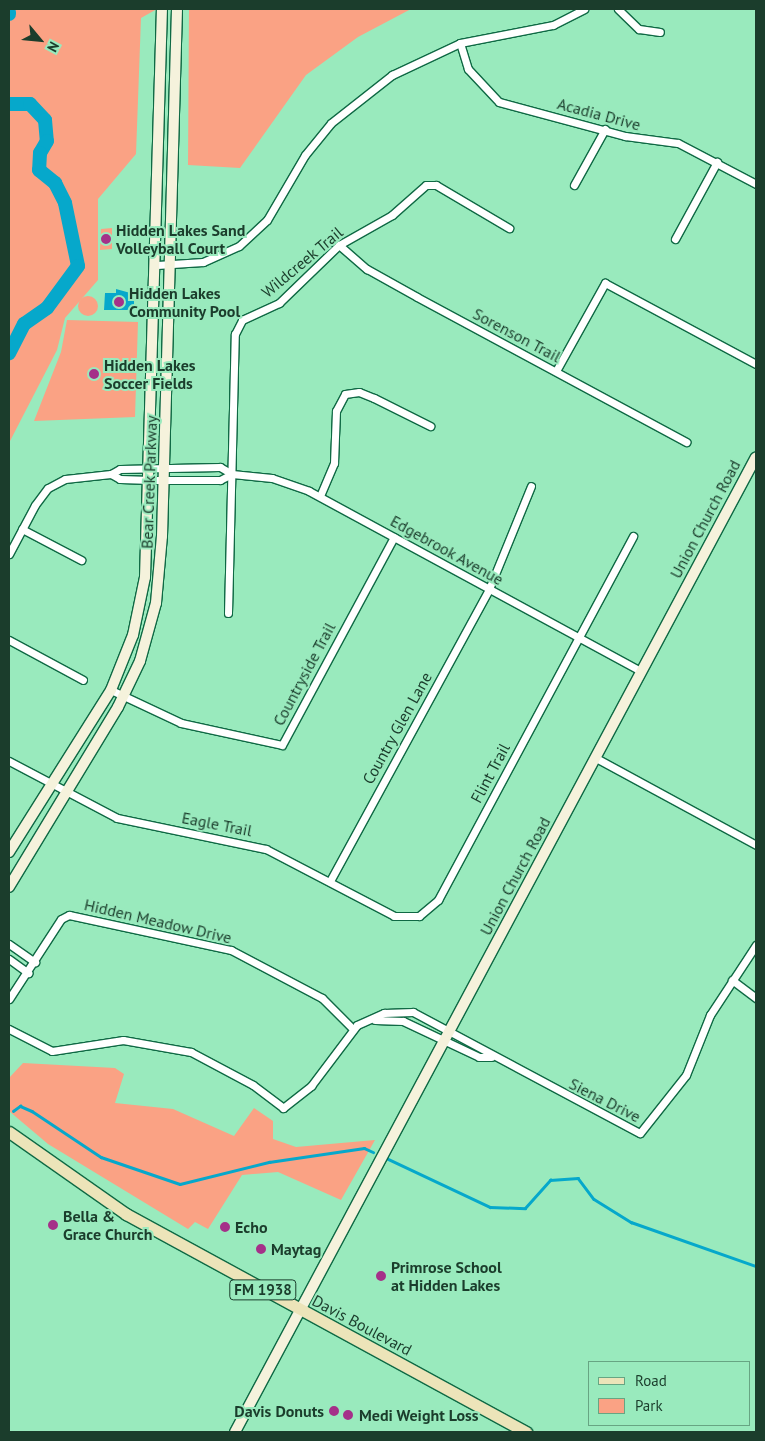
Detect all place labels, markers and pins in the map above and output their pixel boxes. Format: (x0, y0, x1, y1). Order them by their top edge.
place label: Hidden Lakes Sand Volleyball Court (116, 220, 245, 258)
marker: Hidden Lakes Sand Volleyball Court (100, 233, 112, 245)
place label: Hidden Lakes Community Pool (129, 283, 241, 321)
marker: Hidden Lakes Community Pool (113, 296, 125, 308)
place label: Hidden Lakes Soccer Fields (104, 355, 196, 393)
marker: Hidden Lakes Soccer Fields (88, 368, 100, 380)
place label: Bella & Grace Church (63, 1206, 153, 1244)
place label: Echo (235, 1217, 268, 1237)
marker: Bella & Grace Church (47, 1219, 59, 1231)
marker: Echo (219, 1221, 231, 1233)
place label: Maytag (271, 1239, 321, 1259)
marker: Maytag (255, 1243, 267, 1255)
place label: Primrose School at Hidden Lakes (391, 1257, 502, 1295)
marker: Primrose School at Hidden Lakes (375, 1270, 387, 1282)
place label: Davis Donuts (234, 1401, 324, 1421)
marker: Davis Donuts (328, 1405, 340, 1417)
place label: Medi Weight Loss (359, 1405, 479, 1425)
marker: Medi Weight Loss (341, 1408, 355, 1422)

